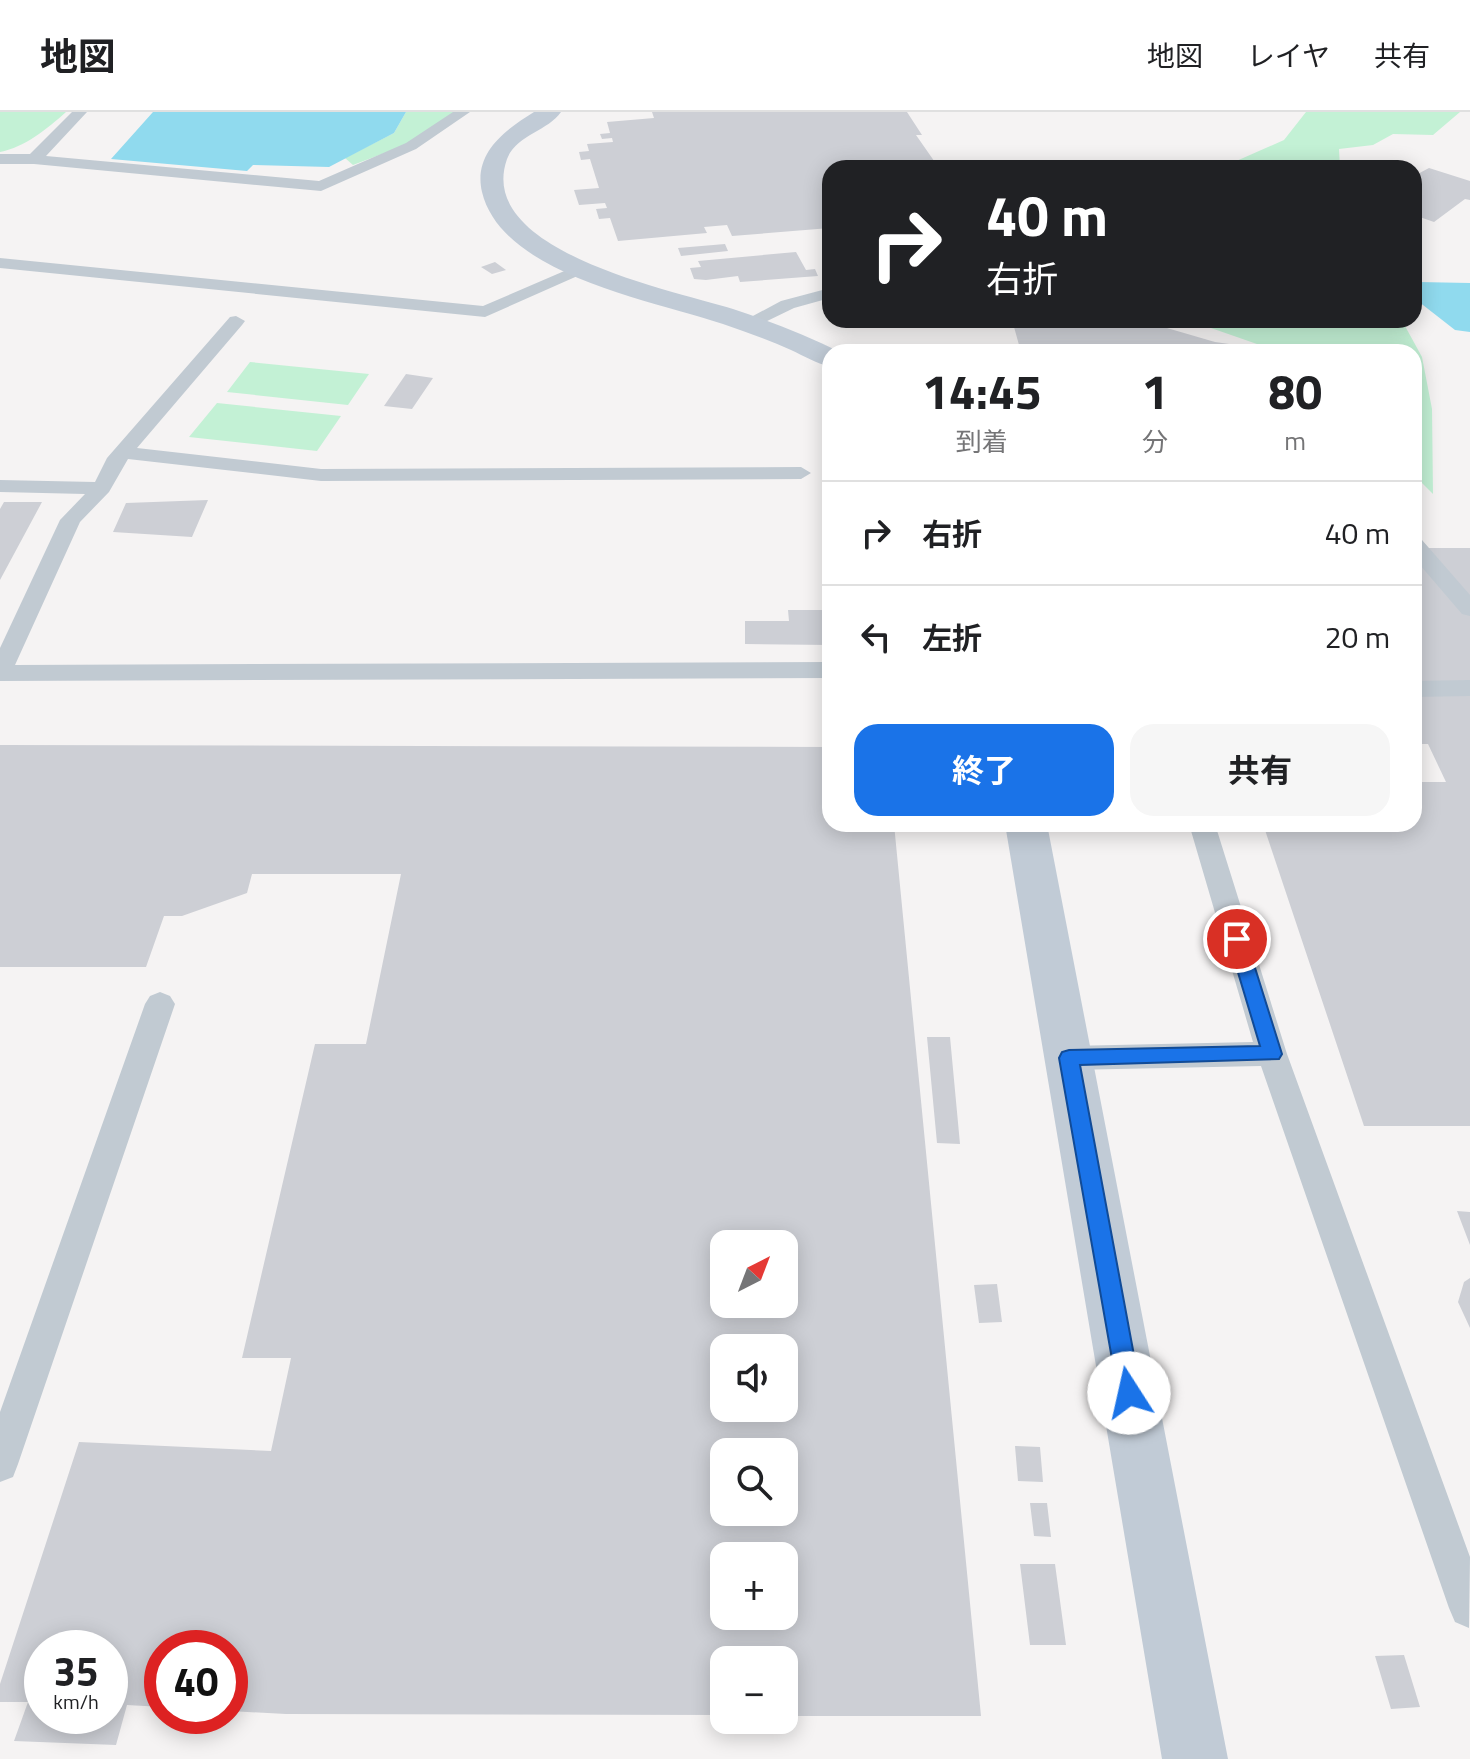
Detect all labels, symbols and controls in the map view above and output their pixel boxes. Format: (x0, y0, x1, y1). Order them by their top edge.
text: 地図 (40, 27, 116, 85)
text: 地図 (1147, 34, 1203, 77)
text: レイヤ (1247, 34, 1330, 77)
text: 共有 (1374, 34, 1430, 77)
text: 40 m (986, 173, 1108, 258)
icon: right (854, 192, 958, 296)
text: 右折 (986, 251, 1058, 306)
text: 14:45 (922, 355, 1042, 428)
text: 1 (1142, 355, 1168, 428)
text: 80 (1268, 355, 1322, 428)
text: m (1284, 421, 1306, 460)
text: 到着 (956, 422, 1008, 461)
text: 分 (1142, 422, 1168, 461)
text: 40 m (1325, 510, 1390, 556)
icon: right (854, 511, 898, 555)
text: 右折 (922, 511, 982, 557)
text: 20 m (1325, 614, 1390, 660)
icon: left (854, 615, 898, 659)
text: 左折 (922, 615, 982, 661)
button: 終了 (854, 724, 1114, 816)
button: 共有 (1130, 724, 1390, 816)
pin (1203, 905, 1271, 973)
icon: arrive (1215, 917, 1259, 961)
north arrow (710, 1230, 798, 1318)
map controls (710, 1230, 798, 1734)
button: sound (710, 1334, 798, 1422)
position arrow (1087, 1351, 1171, 1435)
button: search (710, 1438, 798, 1526)
button: + (710, 1542, 798, 1630)
speed limit sign: 40 (144, 1630, 248, 1734)
text: 35 (54, 1641, 98, 1702)
button: − (710, 1646, 798, 1734)
text: km/h (53, 1686, 99, 1717)

